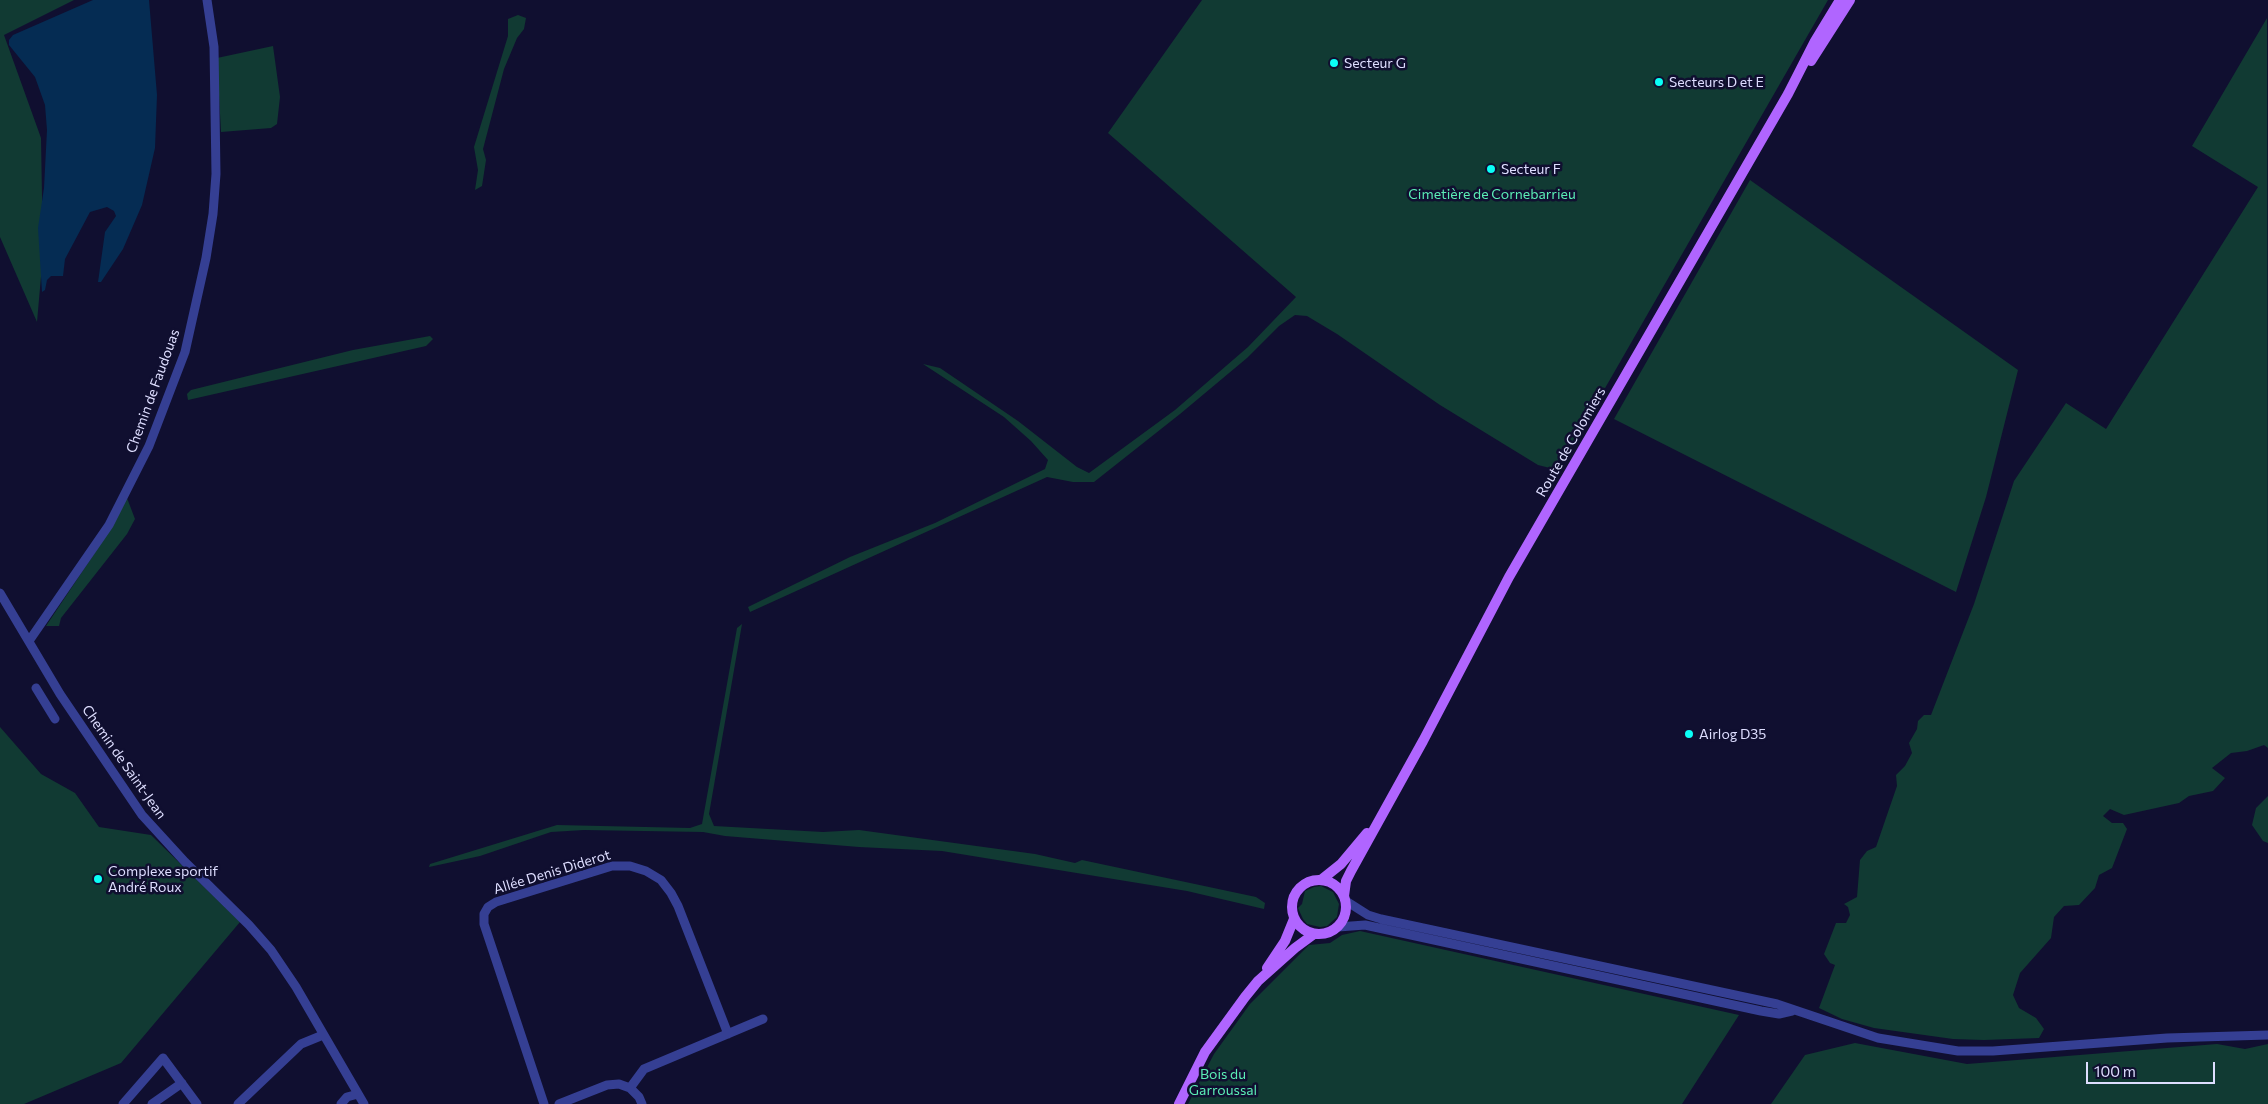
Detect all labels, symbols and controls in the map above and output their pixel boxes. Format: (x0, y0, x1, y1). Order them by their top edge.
place label: Secteur G (1344, 55, 1406, 71)
marker: Secteur G (1328, 57, 1340, 69)
place label: Secteurs D et E (1669, 74, 1764, 90)
marker: Secteurs D et E (1653, 76, 1665, 88)
place label: Secteur F (1501, 161, 1561, 177)
marker: Secteur F (1485, 163, 1497, 175)
park label: Cimetière de Cornebarrieu (1408, 186, 1576, 202)
street label: Chemin de Faudouas (123, 327, 183, 455)
street label: Route de Colomiers (1533, 384, 1609, 500)
street label: Chemin de Saint-Jean (78, 702, 170, 822)
place label: Airlog D35 (1699, 726, 1766, 742)
marker: Airlog D35 (1683, 728, 1695, 740)
street label: Allée Denis Diderot (492, 846, 612, 898)
place label: Complexe sportif André Roux (108, 863, 218, 896)
marker: Complexe sportif André Roux (92, 873, 104, 885)
scale bar (2088, 1052, 2217, 1084)
text: 100 m (2094, 1062, 2136, 1080)
park label: Bois du Garroussal (1189, 1066, 1257, 1098)

